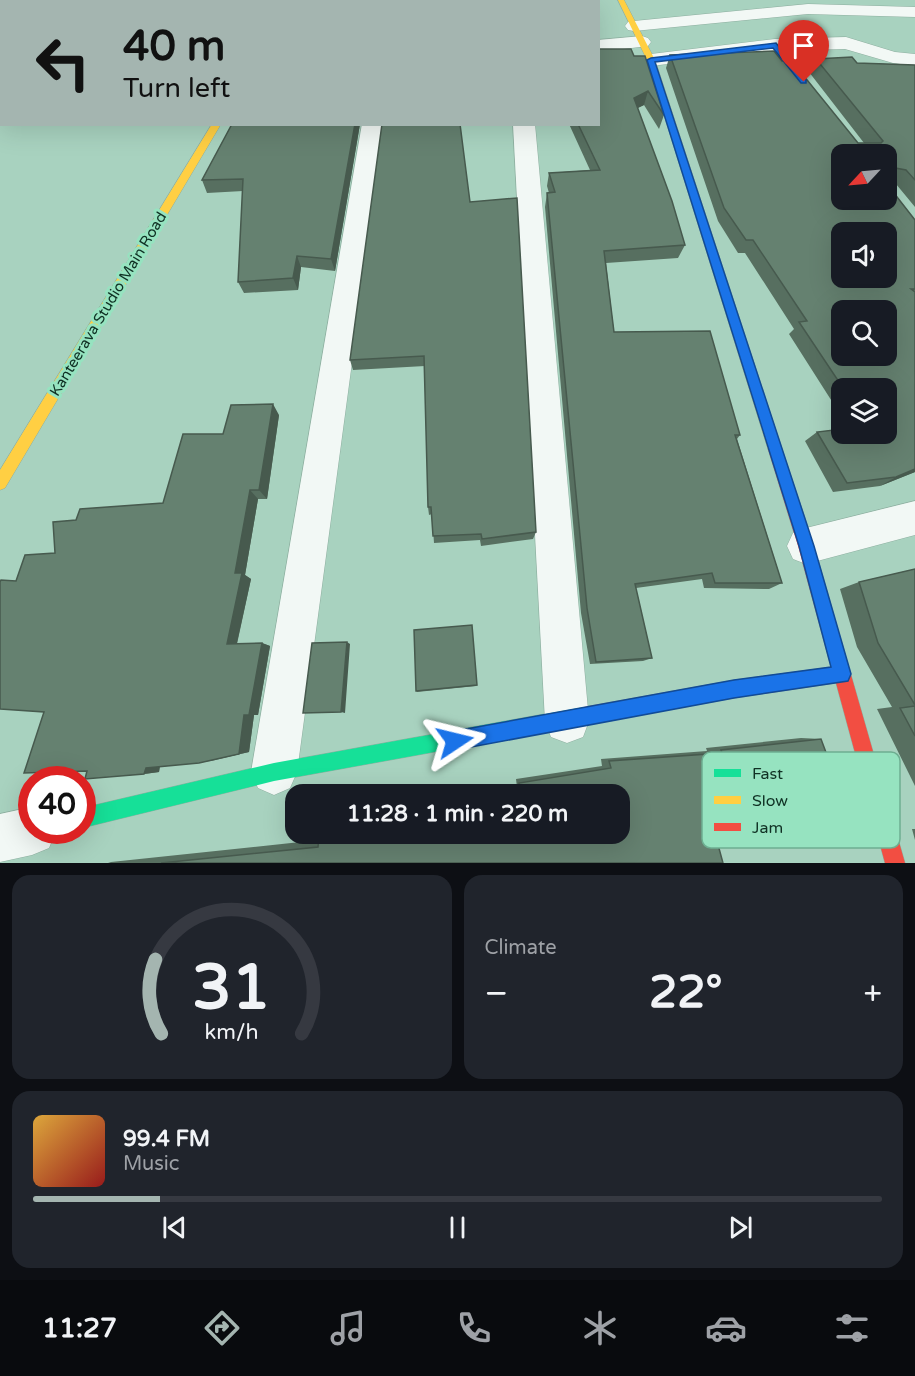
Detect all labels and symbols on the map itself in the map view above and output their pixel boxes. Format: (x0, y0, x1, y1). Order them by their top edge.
pin (778, 20, 829, 82)
north arrow (831, 144, 897, 210)
street label: Kanteerava Studio Main Road (46, 209, 170, 399)
position arrow (423, 709, 487, 773)
legend (702, 752, 900, 848)
text: Fast (752, 764, 783, 784)
speed limit sign: 40 (18, 766, 96, 844)
text: Slow (752, 791, 788, 811)
text: Jam (752, 818, 783, 838)

